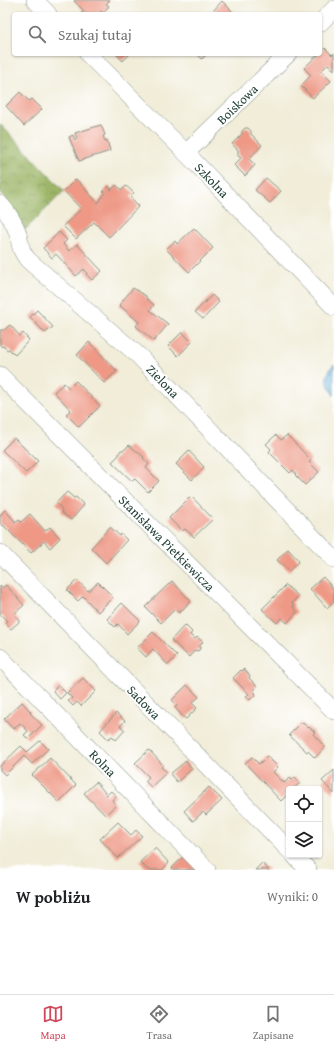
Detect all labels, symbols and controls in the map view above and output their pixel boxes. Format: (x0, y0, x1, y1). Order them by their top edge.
search box (12, 12, 322, 56)
icon: search (26, 23, 48, 45)
text: Szukaj tutaj (58, 24, 132, 45)
street label: Boiskowa (212, 79, 263, 129)
street label: Szkolna (190, 159, 234, 203)
street label: Zielona (142, 360, 184, 403)
street label: Stanisława Pietkiewicza (114, 491, 220, 596)
street label: Sadowa (123, 681, 165, 724)
street label: Rolna (85, 746, 121, 782)
map controls (286, 786, 322, 858)
button: locate (286, 786, 322, 822)
button: layers (286, 822, 322, 858)
text: W pobliżu (16, 884, 91, 909)
text: Wyniki: 0 (267, 887, 318, 906)
tab: Mapa (40, 1003, 66, 1043)
tab: Trasa (147, 1003, 172, 1043)
tab: Zapisane (253, 1003, 294, 1043)

